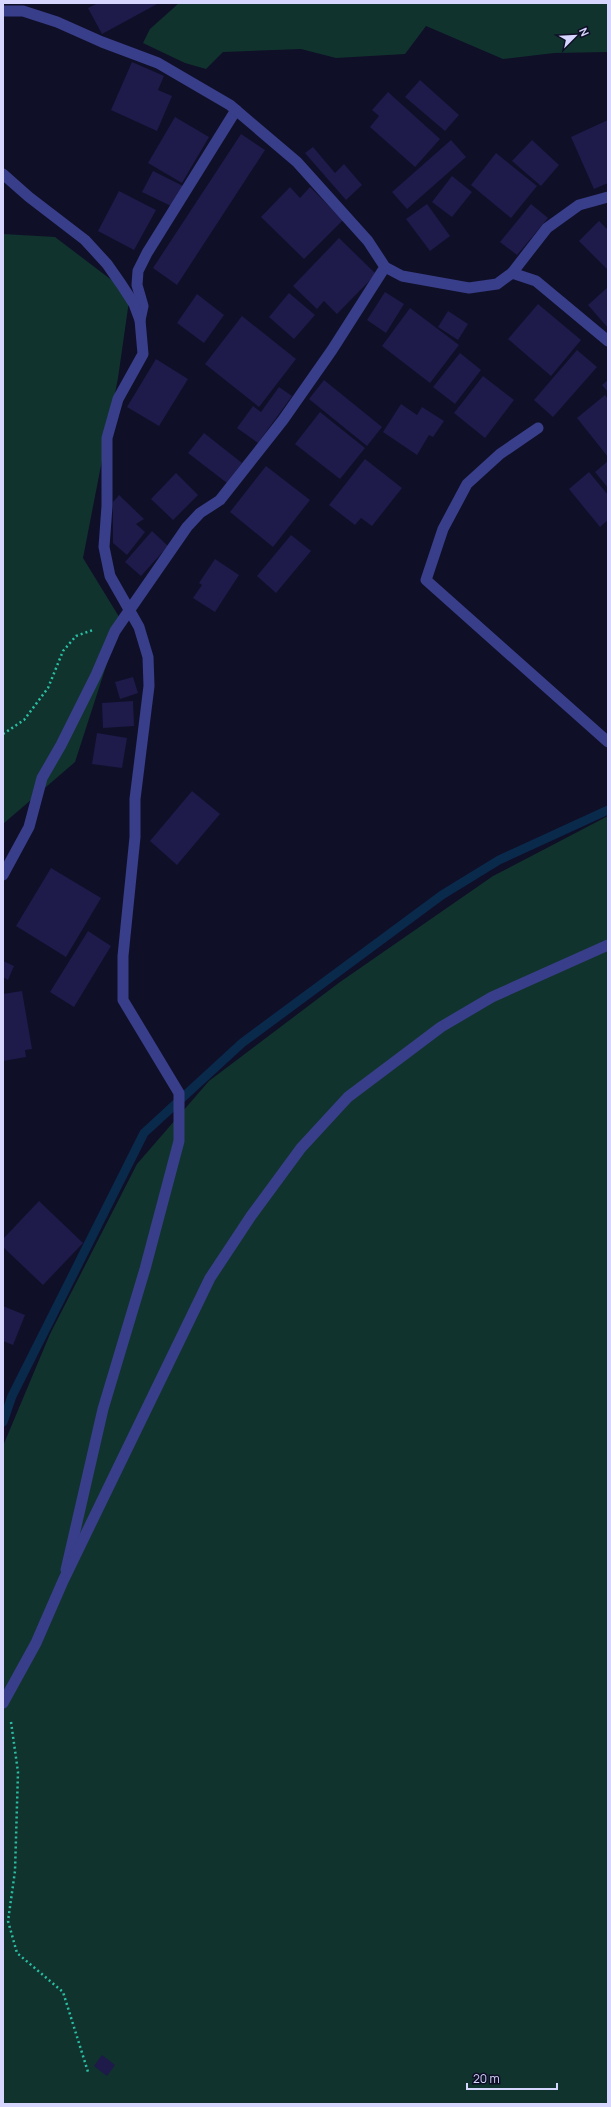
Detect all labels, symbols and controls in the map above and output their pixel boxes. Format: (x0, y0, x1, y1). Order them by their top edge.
north arrow (555, 16, 595, 56)
text: N (576, 25, 593, 38)
scale bar (467, 2065, 557, 2091)
text: 20 m (473, 2070, 500, 2087)

